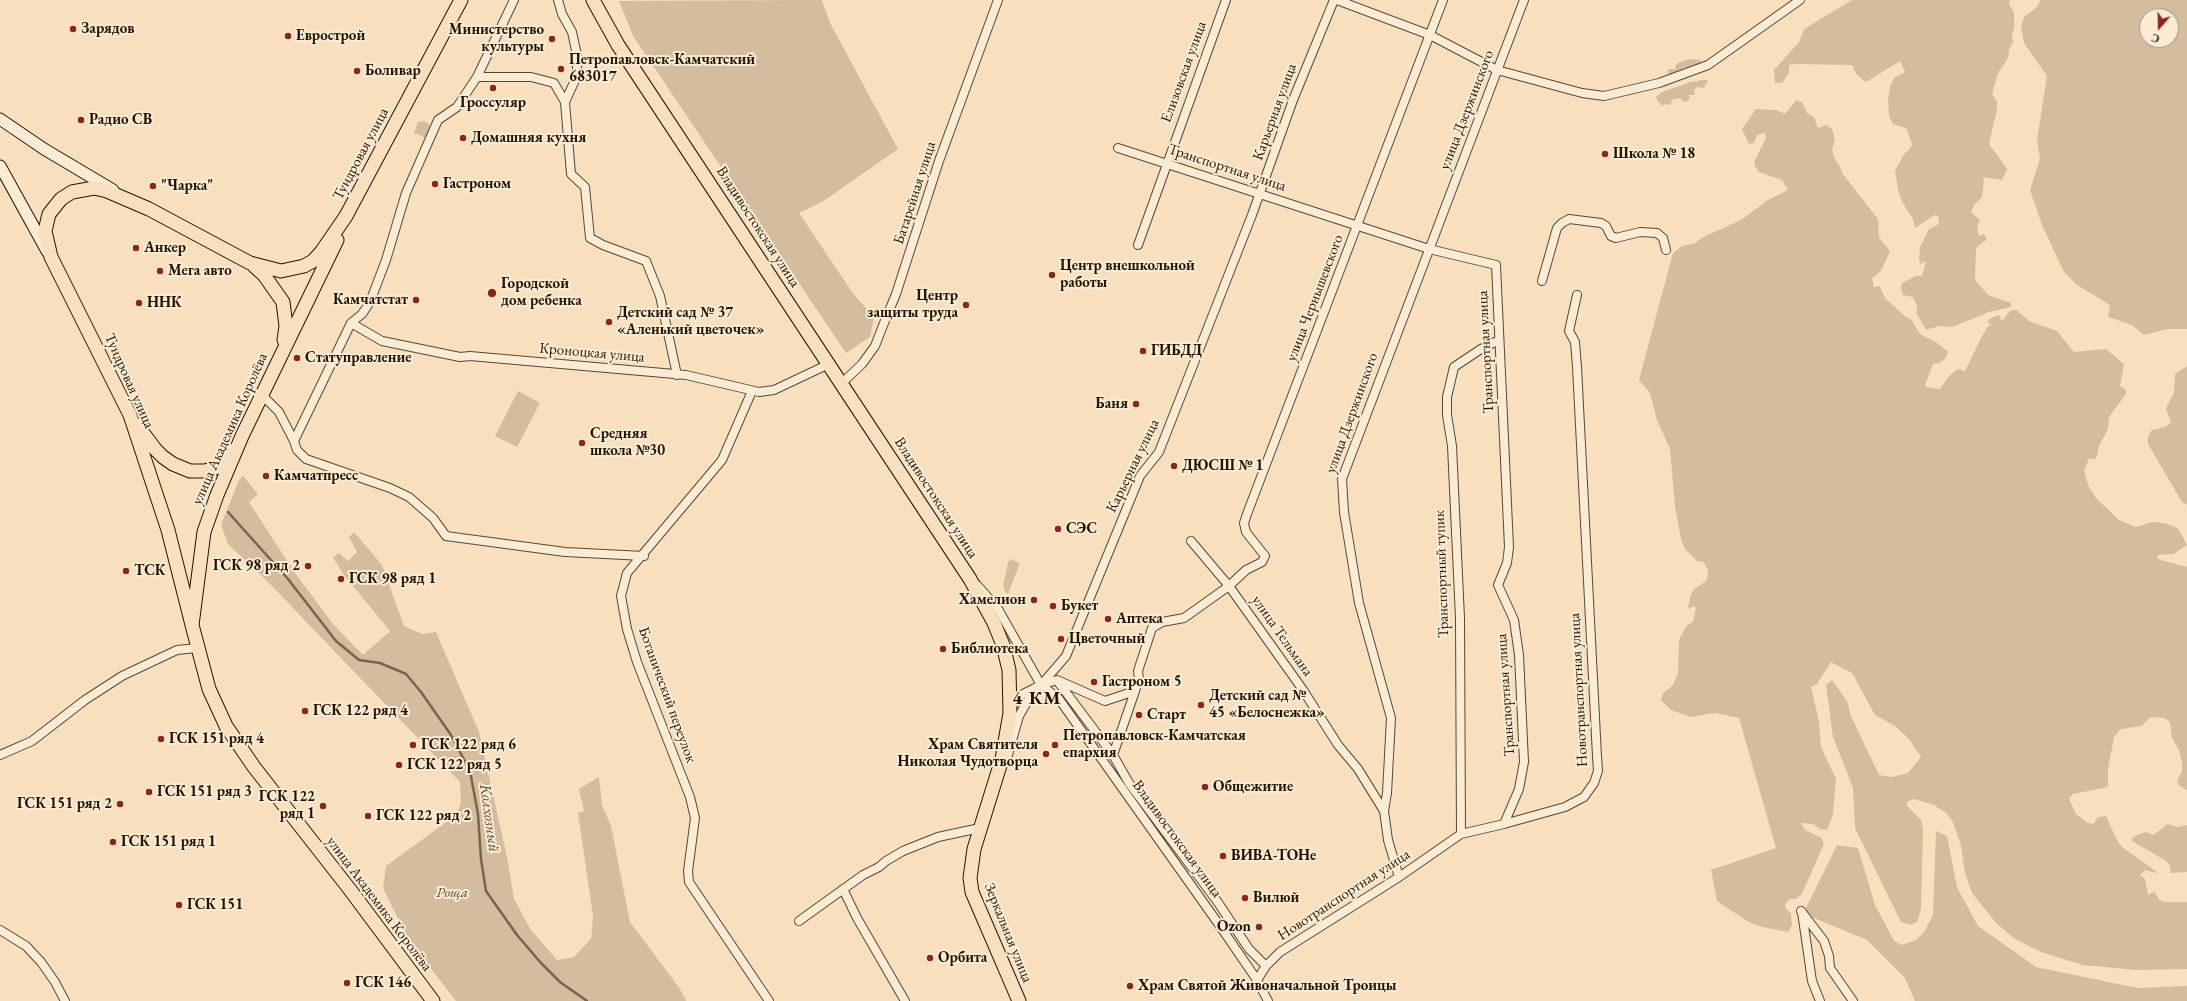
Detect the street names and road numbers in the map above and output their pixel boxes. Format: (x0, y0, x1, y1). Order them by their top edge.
street label: Елизовская улица (1157, 19, 1211, 125)
street label: улица Дзержинского (1436, 48, 1498, 172)
street label: Карьерная улица (1249, 61, 1301, 163)
street label: Тундровая улица (329, 105, 393, 203)
street label: Батарейная улица (890, 139, 940, 247)
street label: Транспортная улица (1166, 140, 1288, 196)
street label: Владивостокская улица (712, 163, 804, 291)
street label: улица Чернышевского (1283, 232, 1347, 364)
street label: Транспортная улица (1474, 290, 1498, 414)
street label: Тундровая улица (100, 331, 158, 431)
street label: Кроноцкая улица (539, 339, 645, 367)
street label: улица Академика Королёва (188, 350, 272, 508)
street label: улица Дзержинского (1322, 350, 1382, 476)
street label: Карьерная улица (1103, 416, 1163, 516)
street label: Владивостокская улица (890, 434, 982, 562)
street label: Транспортный тупик (1431, 510, 1453, 638)
street label: улица Тельмана (1247, 592, 1317, 680)
street label: Новотранспортная улица (1566, 613, 1592, 767)
street label: Ботанический переулок (634, 625, 700, 765)
street label: Транспортная улица (1493, 633, 1519, 757)
street label: Владивостокская улица (1128, 777, 1226, 901)
street label: улица Академика Королёва (322, 833, 436, 975)
street label: Новотранспортная улица (1274, 845, 1414, 945)
street label: Зеркальная улица (980, 881, 1036, 985)

